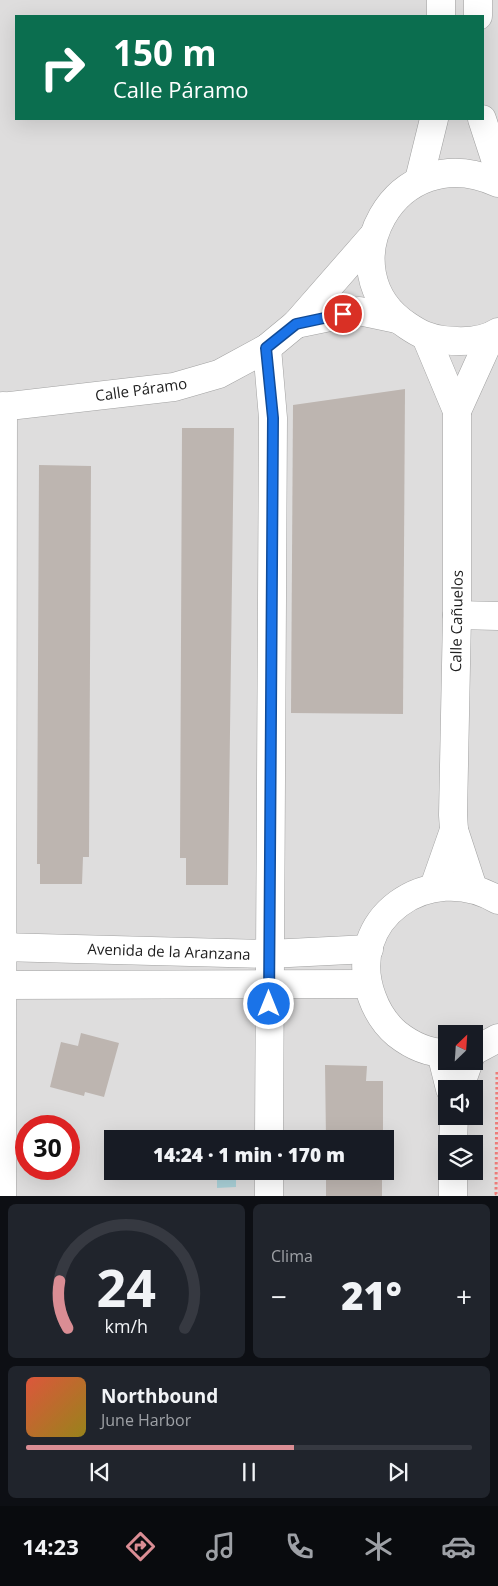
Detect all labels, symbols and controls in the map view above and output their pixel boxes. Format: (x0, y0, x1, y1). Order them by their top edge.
text: 150 m (113, 29, 217, 76)
icon: right (30, 35, 95, 100)
text: Calle Páramo (113, 74, 249, 104)
pin (322, 293, 364, 335)
icon: arrive (329, 300, 357, 328)
street label: Calle Páramo (94, 373, 188, 405)
street label: Calle Cañuelos (445, 570, 467, 672)
street label: Avenida de la Aranzana (87, 938, 251, 964)
position arrow (242, 977, 294, 1029)
north arrow (438, 1025, 482, 1070)
map controls (438, 1025, 483, 1180)
button: sound (438, 1080, 483, 1125)
speed limit sign: 30 (15, 1115, 80, 1180)
button: layers (438, 1135, 483, 1180)
text: 14:24 · 1 min · 170 m (153, 1142, 345, 1168)
text: Clima (271, 1245, 313, 1267)
text: 24 (97, 1251, 156, 1322)
text: 21° (341, 1269, 402, 1321)
text: − (271, 1277, 287, 1315)
text: + (456, 1277, 472, 1315)
text: km/h (105, 1314, 148, 1338)
text: Northbound (101, 1383, 218, 1409)
text: June Harbor (101, 1409, 191, 1431)
icon: previous (86, 1458, 114, 1486)
icon: pause (235, 1458, 263, 1486)
icon: next (384, 1458, 412, 1486)
icon: directions (123, 1529, 158, 1564)
icon: music (203, 1529, 238, 1564)
icon: phone (282, 1529, 317, 1564)
icon: climate (361, 1529, 396, 1564)
icon: car (441, 1529, 476, 1564)
text: 14:23 (22, 1531, 79, 1561)

